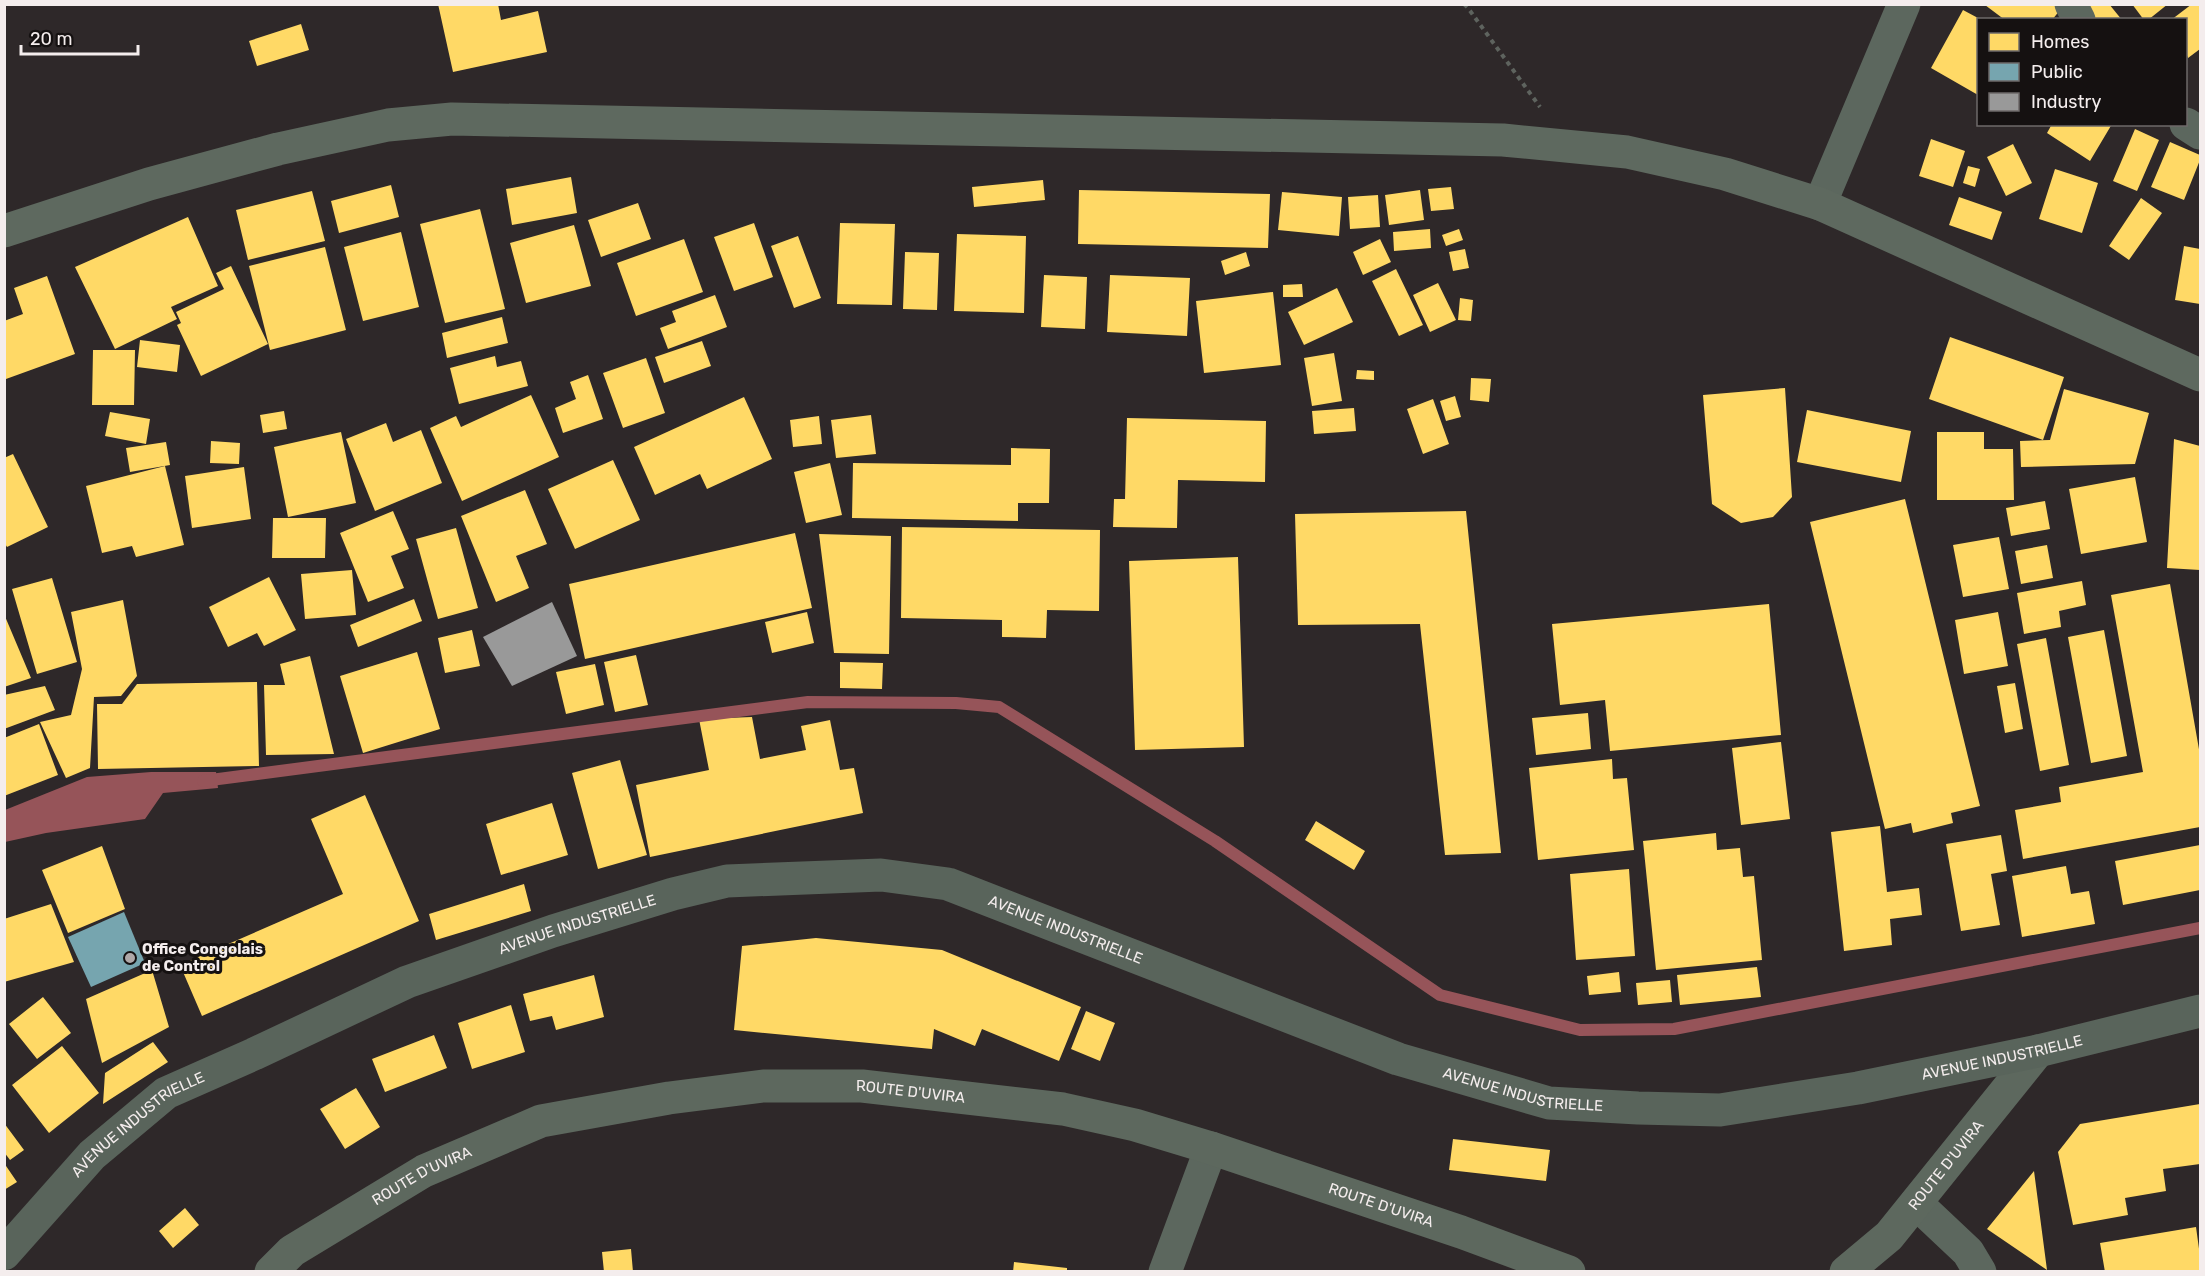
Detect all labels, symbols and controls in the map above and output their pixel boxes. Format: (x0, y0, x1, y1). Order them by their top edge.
scale bar (21, 18, 138, 56)
legend (1977, 18, 2187, 126)
text: 20 m (30, 28, 72, 50)
text: Homes (2031, 31, 2089, 53)
text: Public (2031, 61, 2083, 83)
text: Industry (2031, 91, 2101, 113)
street label: AVENUE INDUSTRIELLE (496, 891, 658, 958)
street label: AVENUE INDUSTRIELLE (986, 892, 1145, 968)
place label: Office Congolais de Control (142, 940, 263, 975)
marker: Office Congolais de Control (123, 951, 137, 965)
street label: AVENUE INDUSTRIELLE (1920, 1031, 2084, 1084)
street label: AVENUE INDUSTRIELLE (1441, 1064, 1604, 1115)
street label: AVENUE INDUSTRIELLE (68, 1068, 207, 1181)
street label: ROUTE D'UVIRA (856, 1077, 966, 1107)
street label: ROUTE D'UVIRA (1905, 1117, 1988, 1214)
street label: ROUTE D'UVIRA (369, 1143, 474, 1209)
street label: ROUTE D'UVIRA (1326, 1179, 1436, 1231)

